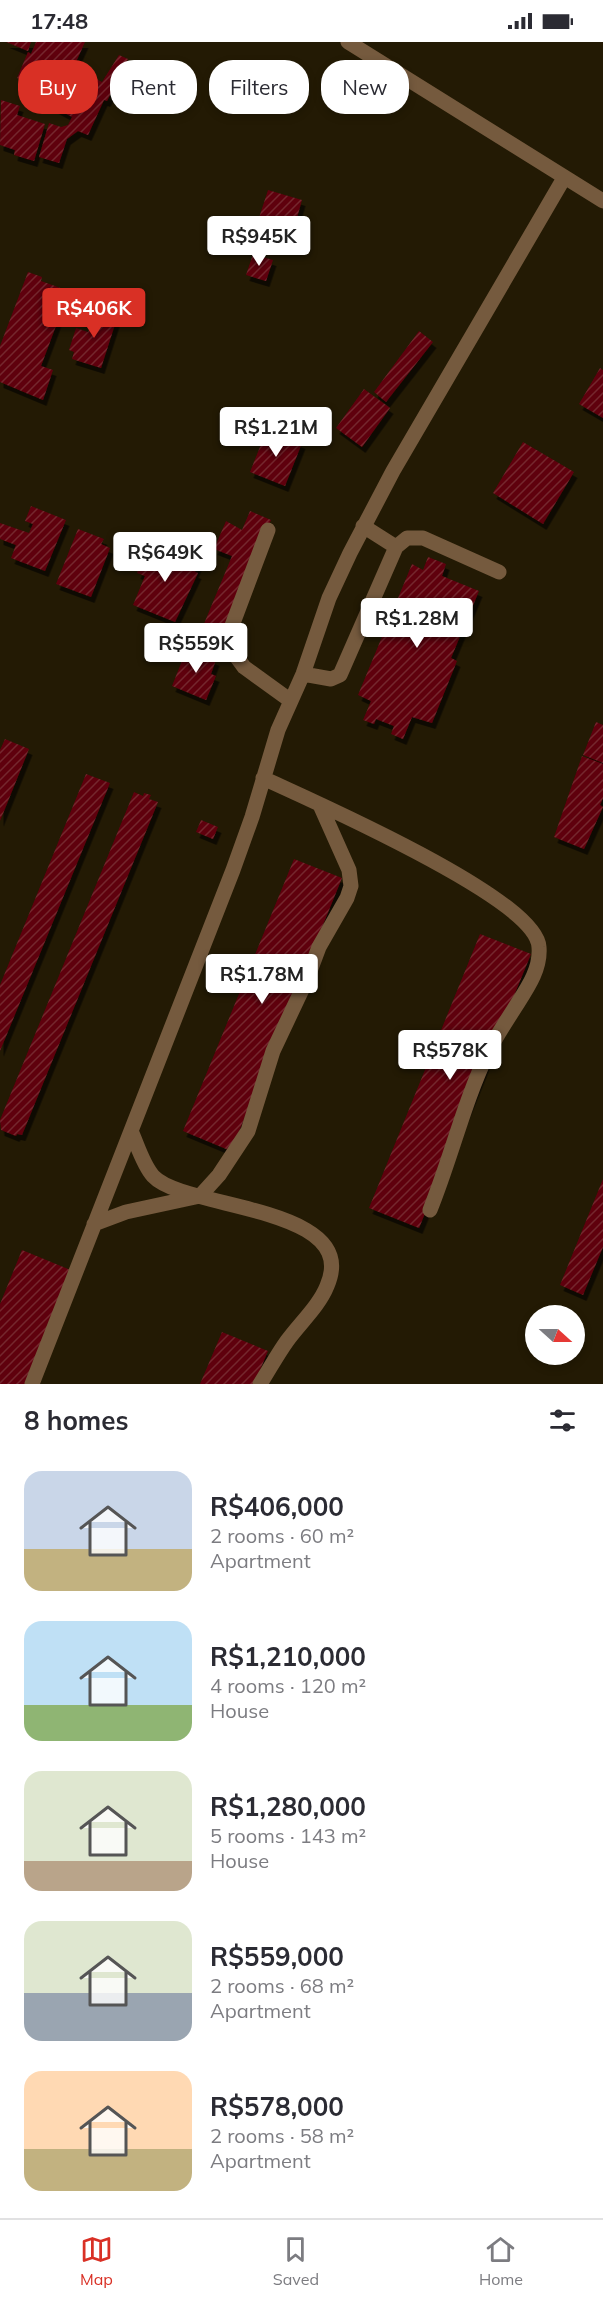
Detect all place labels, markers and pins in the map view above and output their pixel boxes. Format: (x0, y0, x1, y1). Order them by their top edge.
pin: R$945K (210, 216, 308, 267)
pin: R$406K (45, 288, 143, 339)
pin: R$1.21M (221, 407, 331, 458)
pin: R$649K (116, 532, 214, 583)
pin: R$1.28M (362, 598, 472, 649)
pin: R$559K (147, 623, 245, 674)
pin: R$1.78M (207, 954, 317, 1005)
pin: R$578K (401, 1030, 499, 1081)

